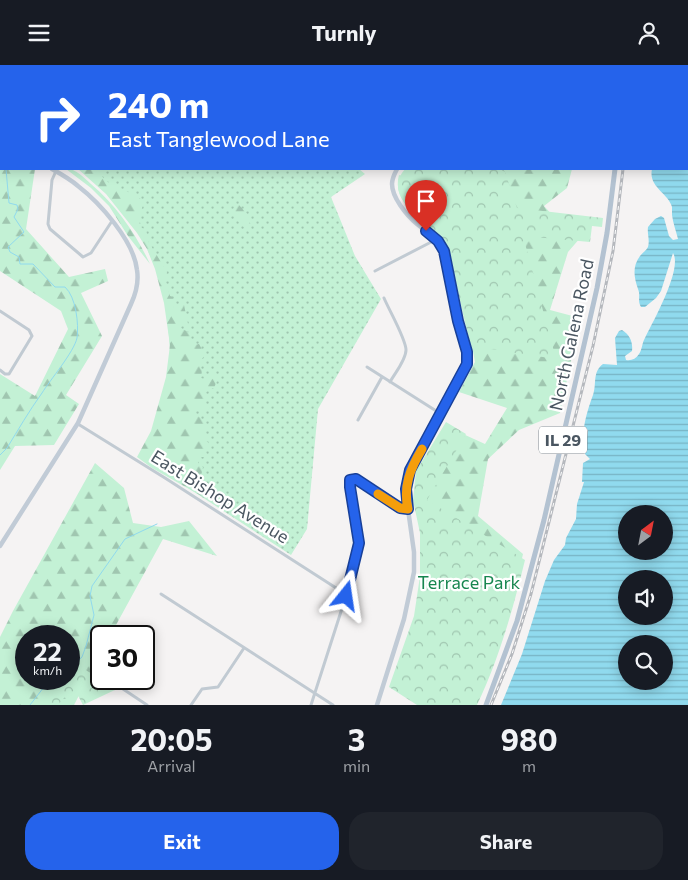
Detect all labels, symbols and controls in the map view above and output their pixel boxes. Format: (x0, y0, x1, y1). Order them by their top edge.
icon: menu (25, 19, 53, 47)
text: Turnly (311, 19, 377, 46)
icon: person (635, 19, 663, 47)
text: 240 m (108, 82, 209, 125)
icon: right (25, 85, 90, 150)
text: East Tanglewood Lane (108, 125, 330, 152)
pin (405, 180, 447, 231)
icon: arrive (412, 187, 440, 215)
street label: North Galena Road (544, 257, 598, 413)
road number: IL 29 (539, 427, 587, 453)
street label: East Bishop Avenue (147, 445, 294, 548)
north arrow (618, 505, 672, 560)
map controls (618, 505, 673, 690)
position arrow (319, 569, 371, 621)
button: sound (618, 570, 673, 625)
park label: Terrace Park (418, 571, 521, 593)
speed limit sign: 30 (90, 625, 155, 690)
button: search (618, 635, 673, 690)
text: 22 (33, 636, 62, 666)
text: km/h (33, 663, 62, 677)
text: 20:05 (130, 720, 213, 757)
text: 3 (348, 720, 365, 757)
text: 980 (501, 720, 558, 757)
text: Arrival (147, 756, 196, 775)
text: min (343, 756, 370, 775)
text: m (522, 756, 536, 775)
button: Exit (25, 812, 339, 870)
button: Share (349, 812, 663, 870)

